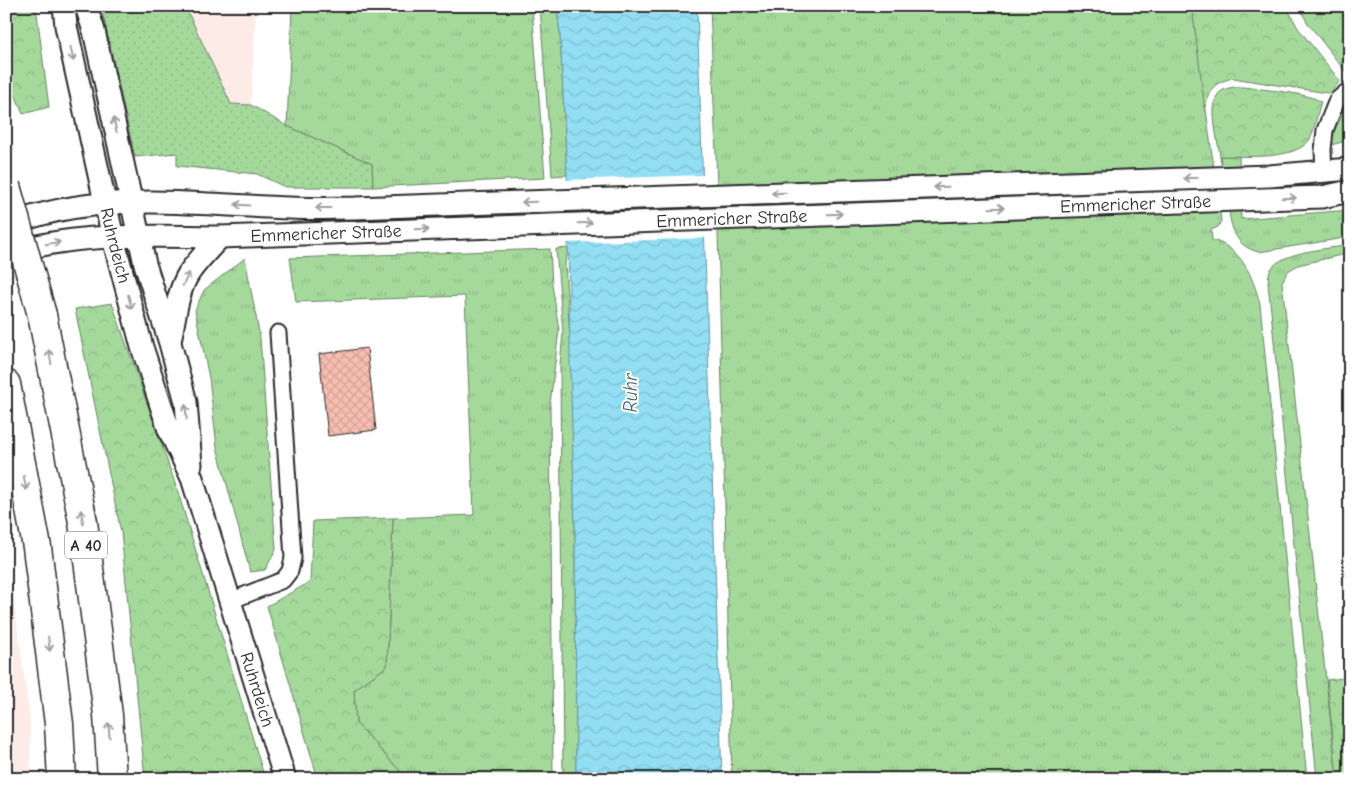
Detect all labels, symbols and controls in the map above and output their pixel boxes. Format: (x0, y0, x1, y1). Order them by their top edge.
one-way arrow (68, 46, 77, 62)
one-way arrow (109, 117, 119, 133)
one-way arrow (1183, 173, 1199, 182)
one-way arrow (933, 182, 949, 191)
one-way arrow (771, 188, 787, 197)
street label: Emmericher Straße (1060, 191, 1211, 218)
one-way arrow (1281, 193, 1297, 203)
one-way arrow (521, 197, 537, 206)
one-way arrow (234, 201, 250, 210)
one-way arrow (315, 203, 332, 213)
one-way arrow (989, 204, 1005, 213)
street label: Ruhrdeich (96, 206, 135, 286)
street label: Emmericher Straße (656, 206, 808, 232)
one-way arrow (826, 209, 842, 219)
one-way arrow (576, 218, 593, 228)
street label: Emmericher Straße (250, 220, 402, 247)
one-way arrow (414, 224, 430, 234)
one-way arrow (45, 238, 61, 248)
one-way arrow (181, 272, 191, 287)
one-way arrow (125, 294, 135, 310)
one-way arrow (45, 350, 55, 366)
water label: Ruhr (620, 372, 642, 413)
one-way arrow (182, 404, 191, 420)
one-way arrow (20, 475, 30, 491)
one-way arrow (76, 509, 86, 525)
road number: A 40 (65, 532, 107, 558)
one-way arrow (44, 636, 54, 652)
street label: Ruhrdeich (235, 650, 278, 730)
one-way arrow (104, 722, 113, 738)

